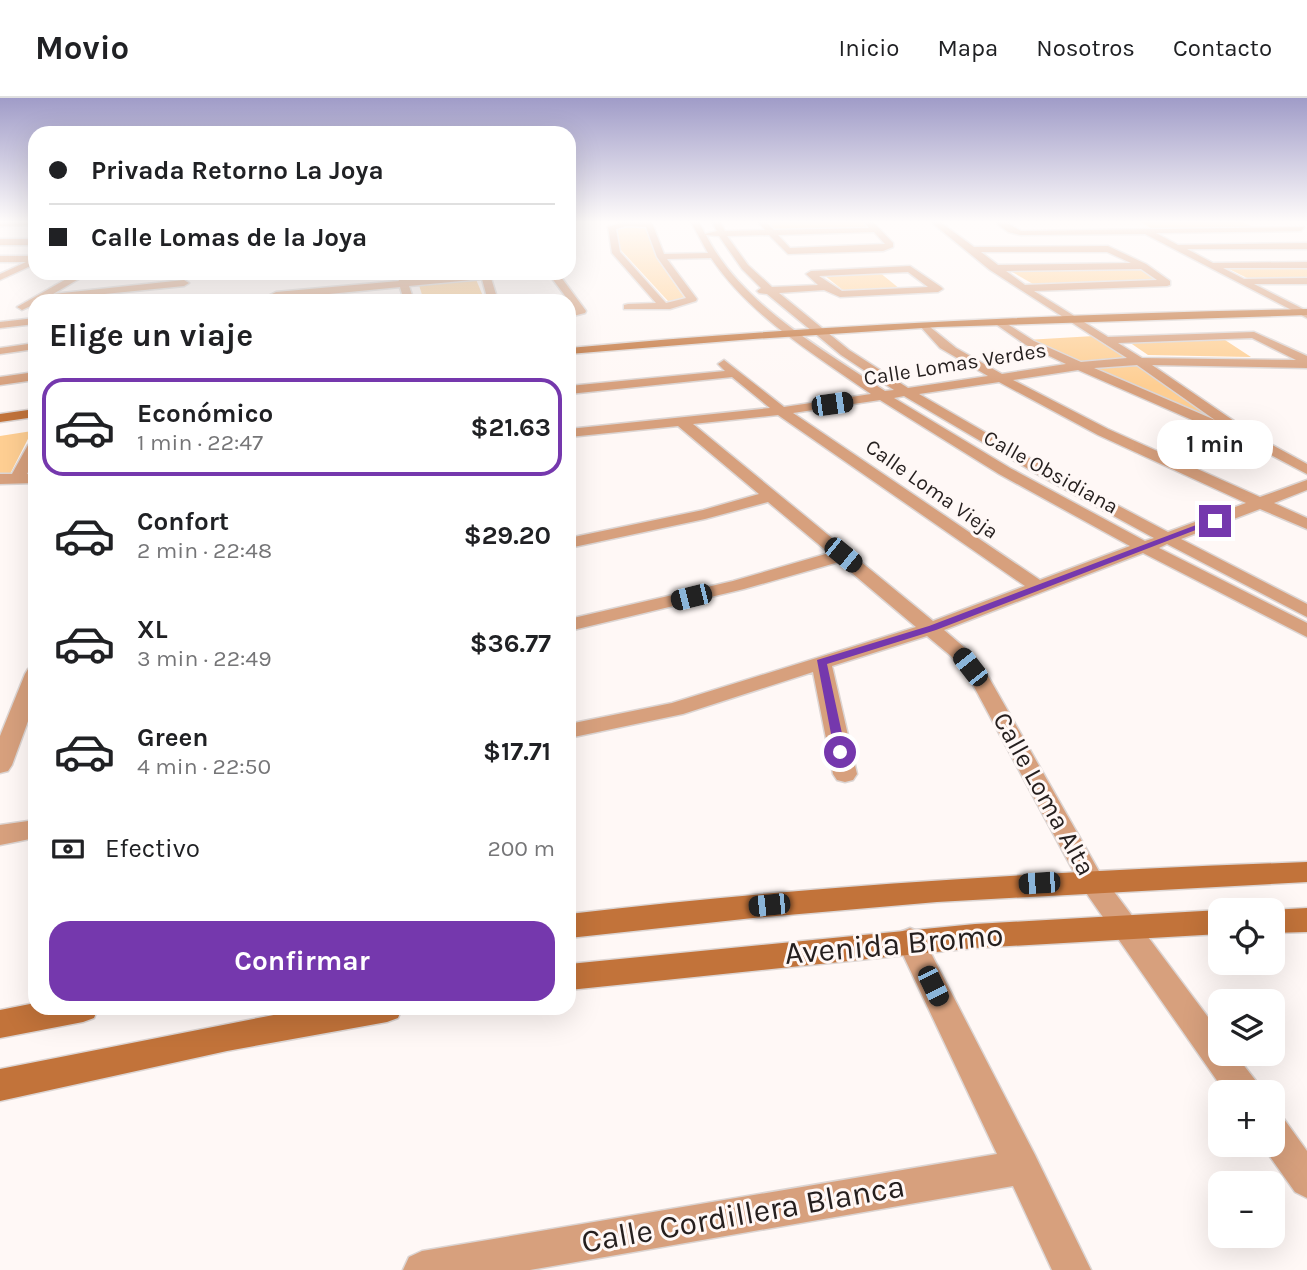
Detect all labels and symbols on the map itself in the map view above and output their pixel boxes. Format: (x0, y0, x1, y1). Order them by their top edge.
street label: Calle Lomas Verdes (862, 338, 1048, 390)
car (810, 391, 855, 417)
callout: 1 min (1157, 420, 1273, 468)
street label: Calle Obsidiana (980, 425, 1122, 519)
street label: Calle Loma Vieja (861, 434, 1003, 544)
route end (1199, 505, 1231, 537)
car (821, 534, 866, 576)
car (669, 582, 714, 612)
car (949, 644, 992, 690)
street label: Calle Loma Alta (986, 707, 1102, 881)
route start (824, 736, 856, 768)
car (1018, 871, 1061, 895)
car (748, 892, 791, 918)
street label: Avenida Bromo (783, 916, 1005, 972)
car (915, 963, 952, 1009)
street label: Calle Cordillera Blanca (579, 1167, 907, 1261)

